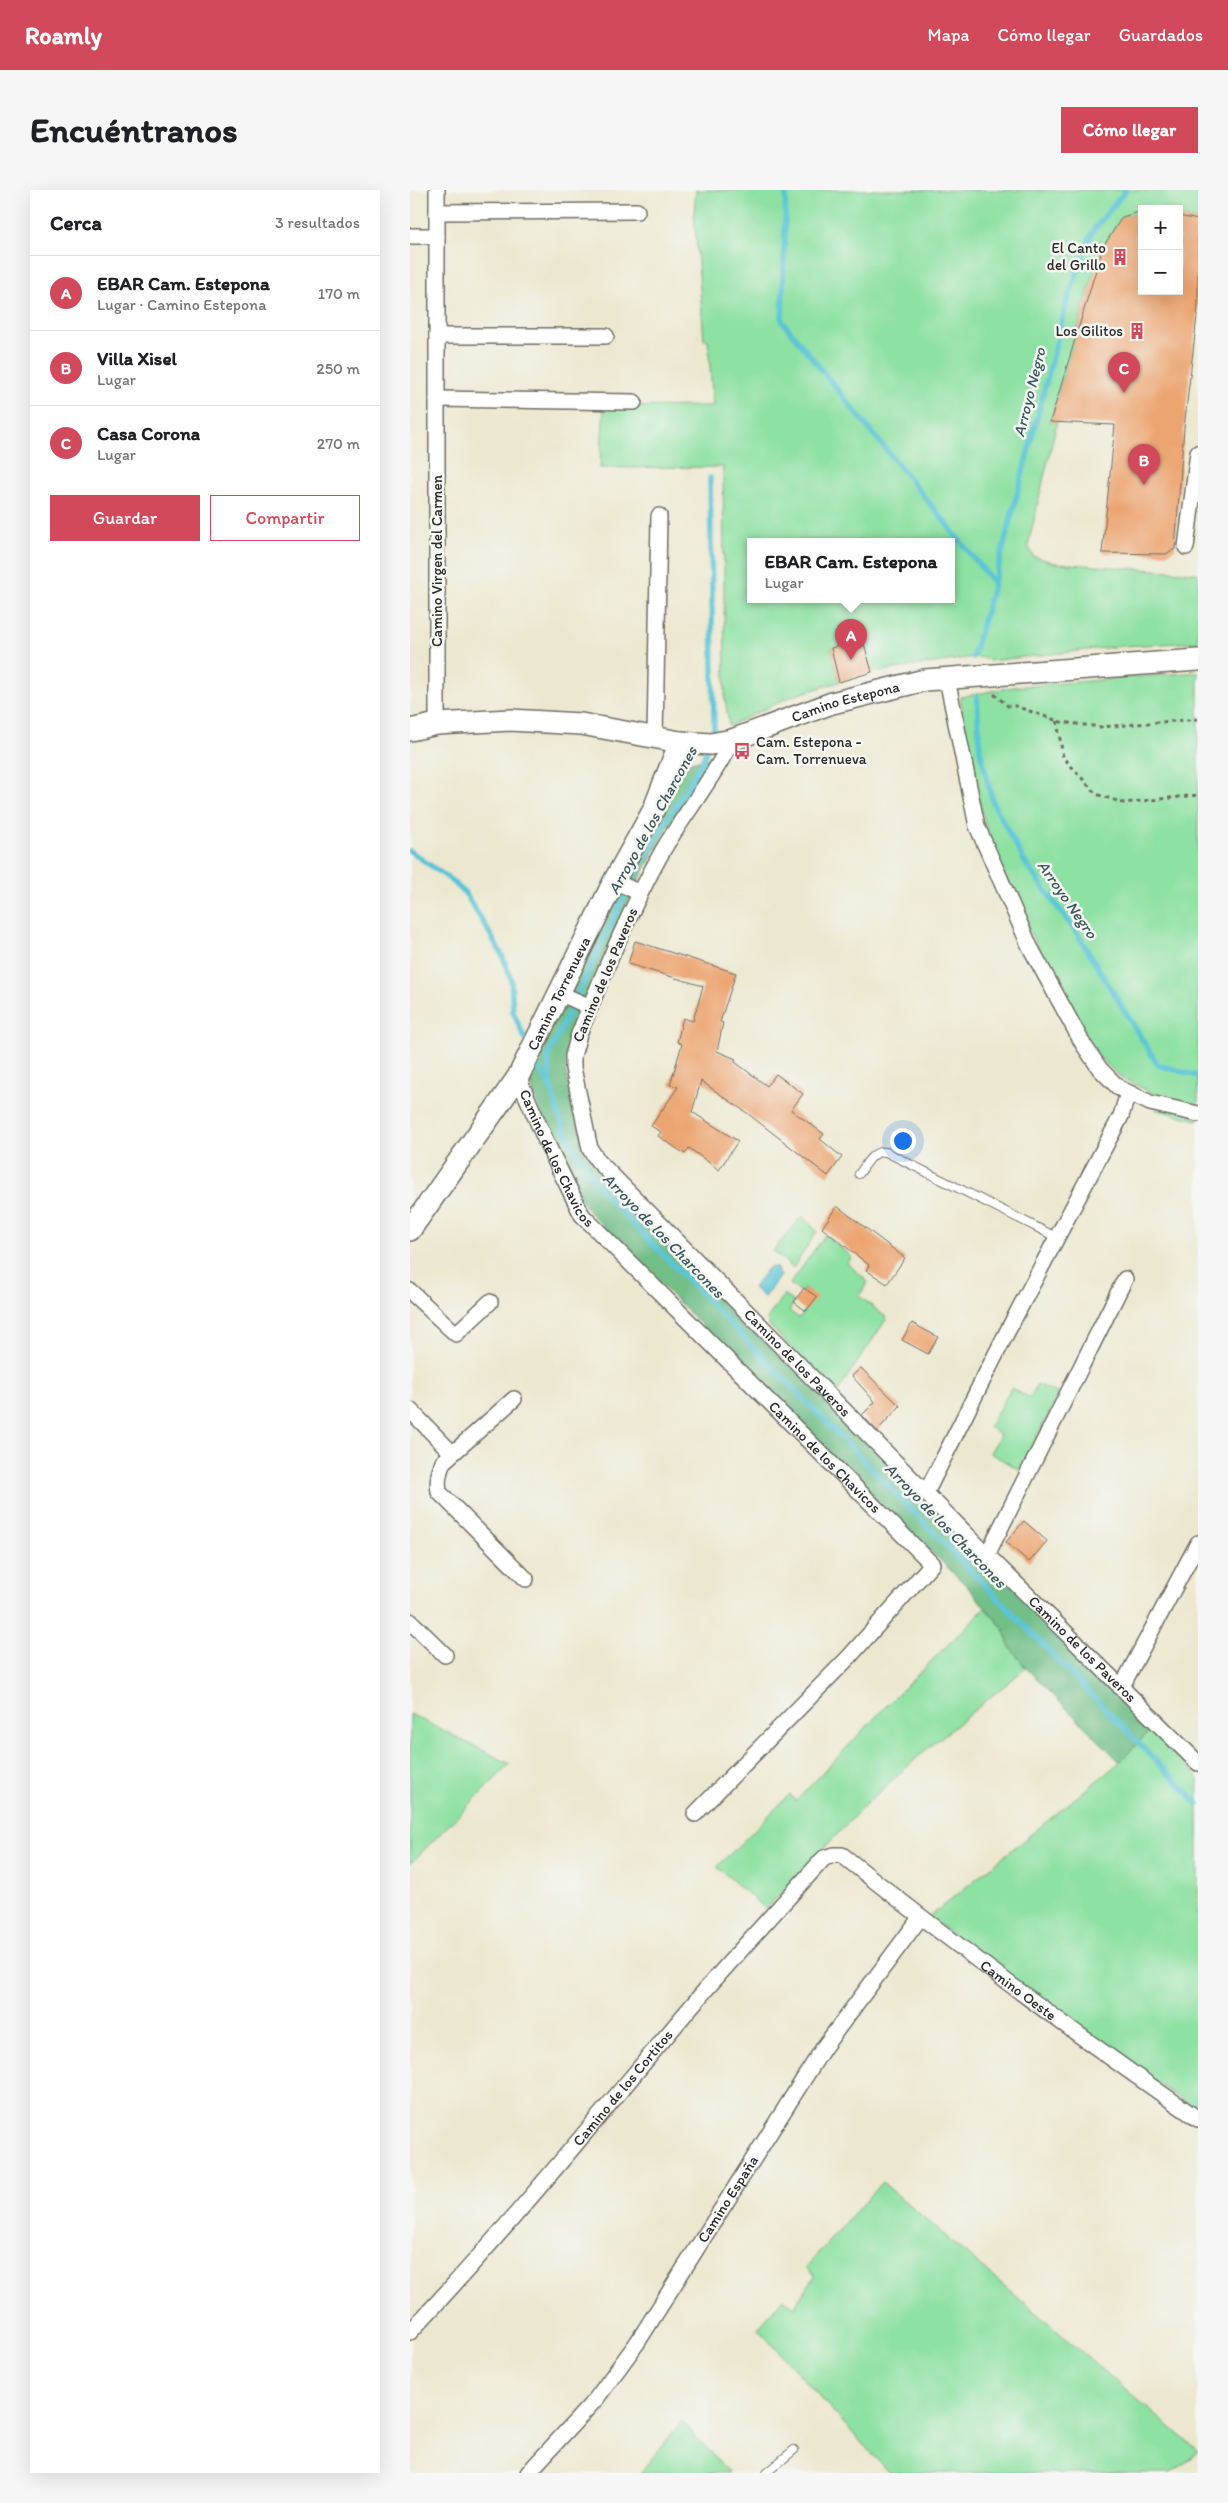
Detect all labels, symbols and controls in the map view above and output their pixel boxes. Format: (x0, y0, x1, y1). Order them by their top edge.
text: Roamly (25, 21, 102, 50)
text: Mapa (928, 24, 969, 46)
text: Cómo llegar (997, 24, 1091, 46)
text: Guardados (1119, 24, 1203, 46)
button: Cómo llegar (1061, 107, 1198, 153)
text: Encuéntranos (30, 109, 238, 151)
map controls (1138, 205, 1183, 295)
button: + (1138, 205, 1183, 250)
text: Cerca (50, 210, 102, 235)
text: 3 resultados (275, 213, 360, 232)
place label: El Canto del Grillo (1047, 239, 1106, 274)
building icon: El Canto del Grillo (1110, 247, 1130, 267)
button: − (1138, 250, 1183, 295)
text: EBAR Cam. Estepona (97, 272, 270, 295)
text: A (61, 284, 71, 303)
text: 170 m (318, 284, 360, 303)
text: Lugar · Camino Estepona (97, 295, 266, 314)
building icon: Los Gilitos (1127, 321, 1147, 341)
place label: Los Gilitos (1055, 322, 1123, 340)
water label: Arroyo Negro (1009, 345, 1050, 439)
text: Villa Xisel (97, 347, 177, 370)
pin: C (1108, 352, 1140, 393)
text: B (61, 359, 71, 378)
text: 250 m (316, 359, 360, 378)
text: Lugar (97, 370, 136, 389)
text: Casa Corona (97, 422, 200, 445)
text: C (61, 434, 71, 453)
text: 270 m (317, 434, 360, 453)
pin: B (1128, 444, 1160, 485)
text: Lugar (97, 445, 136, 464)
street label: Camino Virgen del Carmen (428, 474, 446, 647)
button: Guardar (50, 495, 200, 541)
button: Compartir (210, 495, 360, 541)
popup (747, 538, 955, 603)
text: EBAR Cam. Estepona (765, 550, 937, 573)
text: Lugar (765, 573, 803, 592)
pin: A (835, 619, 867, 660)
street label: Camino Estepona (789, 678, 902, 726)
place label: Cam. Estepona - Cam. Torrenueva (756, 733, 867, 768)
bus stop icon: Cam. Estepona - Cam. Torrenueva (732, 741, 752, 761)
water label: Arroyo de los Charcones (604, 742, 701, 897)
water label: Arroyo Negro (1034, 857, 1102, 943)
street label: Camino de los Paveros (569, 905, 642, 1045)
street label: Camino Torrenueva (523, 933, 595, 1054)
street label: Camino de los Chavicos (516, 1087, 598, 1231)
your location (890, 1128, 916, 1154)
water label: Arroyo de los Charcones (599, 1169, 729, 1302)
street label: Camino de los Paveros (740, 1305, 855, 1421)
street label: Camino de los Chavicos (765, 1397, 885, 1517)
water label: Arroyo de los Charcones (881, 1459, 1011, 1592)
street label: Camino de los Paveros (1025, 1592, 1140, 1706)
street label: Camino Oeste (977, 1956, 1060, 2024)
street label: Camino de los Cortitos (569, 2026, 677, 2150)
street label: Camino España (694, 2152, 762, 2246)

